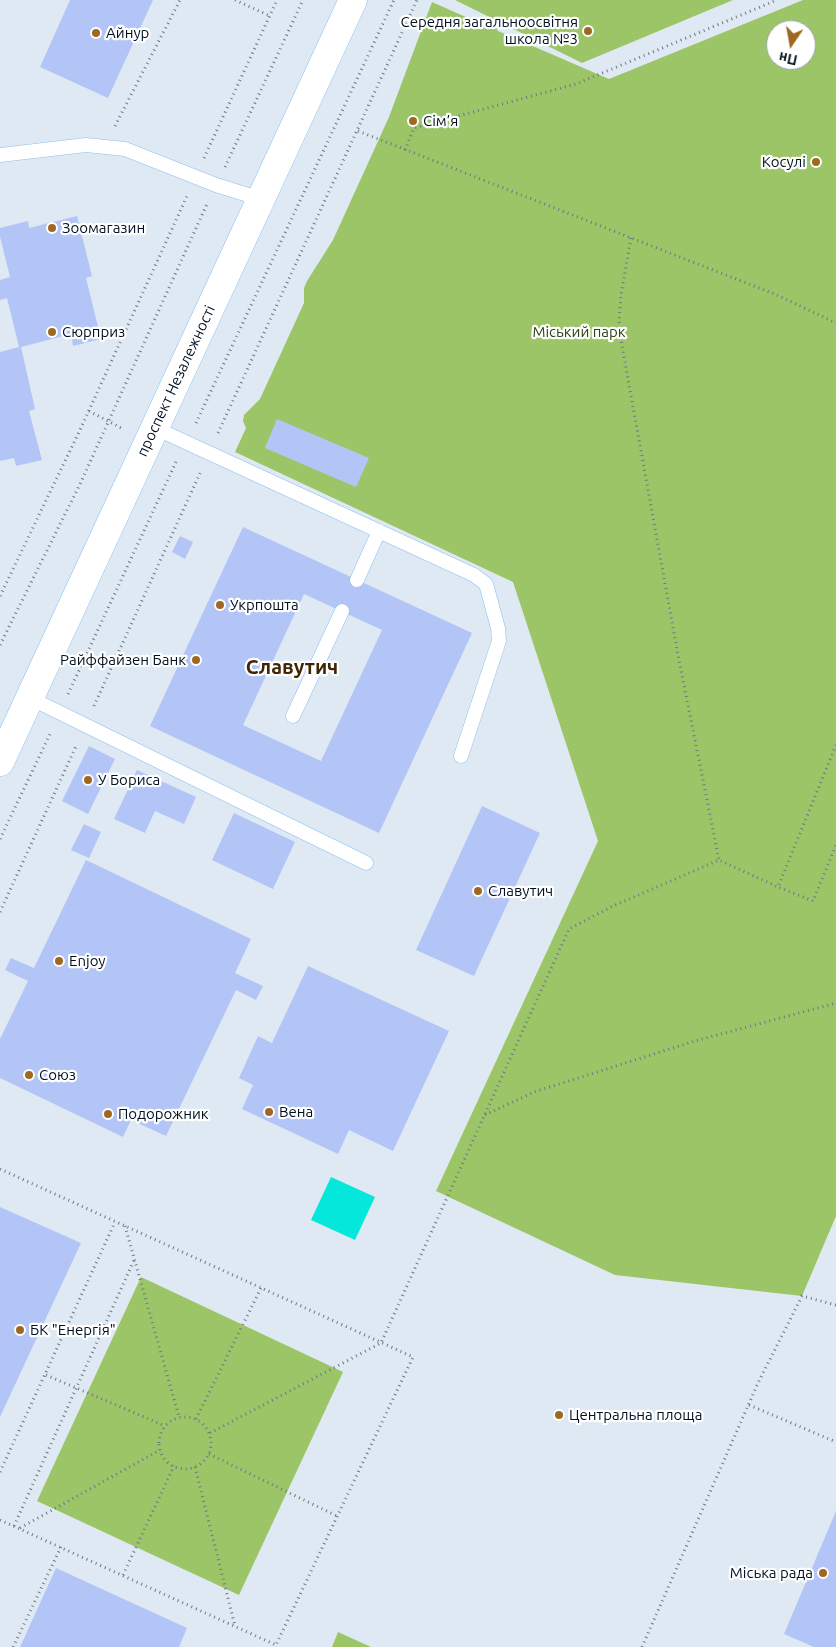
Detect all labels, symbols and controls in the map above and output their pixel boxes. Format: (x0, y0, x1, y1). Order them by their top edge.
place label: Середня загальноосвітня школа №3 (401, 13, 578, 48)
north arrow (766, 20, 816, 70)
place label: Айнур (106, 24, 149, 42)
marker: Середня загальноосвітня школа №3 (582, 25, 594, 37)
marker: Айнур (90, 27, 102, 39)
text: Пн (777, 49, 799, 68)
place label: Сім’я (423, 112, 458, 130)
marker: Сім’я (407, 115, 419, 127)
place label: Косулі (762, 153, 806, 171)
marker: Косулі (810, 156, 822, 168)
place label: Зоомагазин (62, 219, 145, 237)
marker: Зоомагазин (46, 222, 58, 234)
street label: проспект Незалежності (133, 303, 219, 459)
place label: Сюрприз (62, 323, 125, 341)
park label: Міський парк (532, 323, 626, 341)
marker: Сюрприз (46, 326, 58, 338)
place label: Укрпошта (230, 596, 299, 614)
marker: Укрпошта (214, 599, 226, 611)
place label: Райффайзен Банк (60, 651, 186, 669)
marker: Райффайзен Банк (190, 654, 202, 666)
district label: Славутич (246, 655, 338, 679)
place label: У Бориса (98, 771, 160, 789)
marker: У Бориса (82, 774, 94, 786)
place label: Славутич (488, 882, 553, 900)
marker: Славутич (472, 885, 484, 897)
place label: Enjoy (69, 952, 106, 970)
marker: Enjoy (53, 955, 65, 967)
place label: Союз (39, 1066, 76, 1084)
marker: Союз (23, 1069, 35, 1081)
place label: Вена (279, 1103, 313, 1121)
place label: Подорожник (118, 1105, 209, 1123)
marker: Вена (263, 1106, 275, 1118)
marker: Подорожник (102, 1108, 114, 1120)
place label: БК "Енергія" (30, 1321, 116, 1339)
marker: БК "Енергія" (14, 1324, 26, 1336)
place label: Центральна площа (569, 1406, 702, 1424)
marker: Центральна площа (553, 1409, 565, 1421)
place label: Міська рада (730, 1564, 813, 1582)
marker: Міська рада (817, 1567, 829, 1579)

